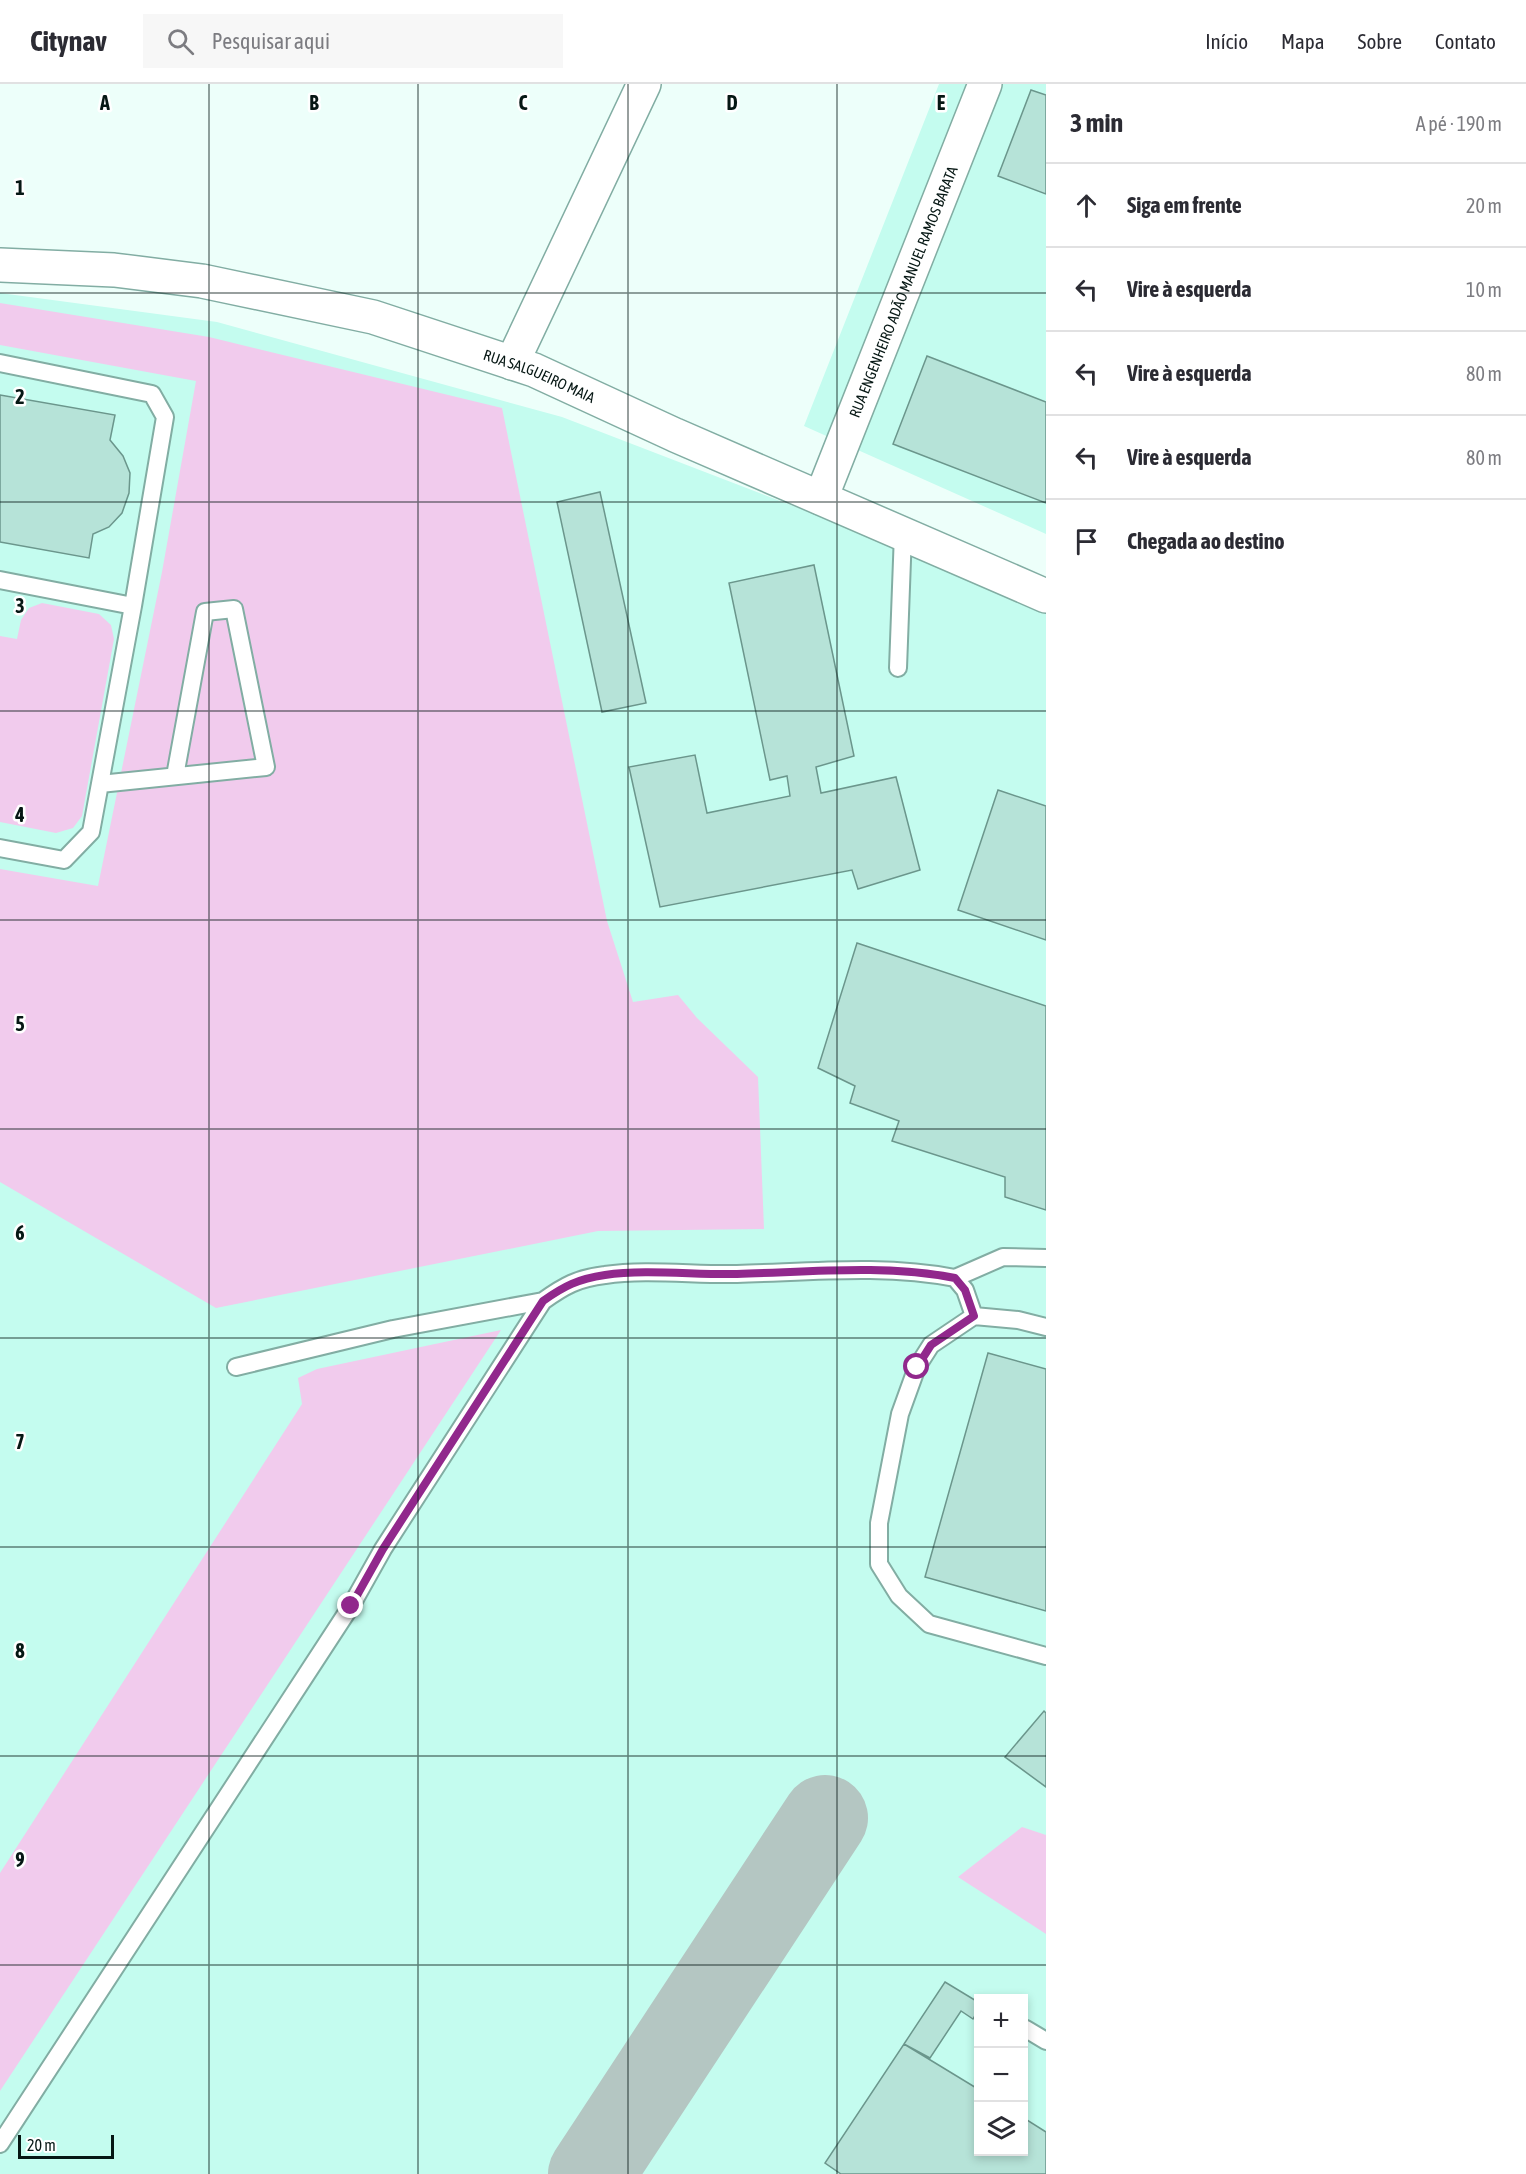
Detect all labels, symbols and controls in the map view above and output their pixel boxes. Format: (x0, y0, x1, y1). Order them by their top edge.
search box (143, 14, 563, 68)
text: Citynav (30, 25, 107, 57)
icon: search (164, 25, 197, 58)
text: Pesquisar aqui (212, 28, 330, 54)
text: Início (1205, 29, 1248, 53)
text: Mapa (1281, 29, 1325, 53)
text: Sobre (1358, 29, 1402, 53)
text: Contato (1435, 29, 1496, 53)
text: A (99, 91, 110, 114)
text: B (309, 91, 319, 114)
text: C (519, 91, 528, 114)
text: D (726, 91, 738, 114)
text: E (937, 91, 946, 114)
text: 3 min (1070, 108, 1123, 138)
text: A pé · 190 m (1416, 112, 1502, 135)
street label: RUA ENGENHEIRO ADÃO MANUEL RAMOS BARATA (845, 163, 960, 420)
text: 1 (15, 176, 25, 199)
icon: ahead (1070, 189, 1103, 222)
text: Siga em frente (1127, 192, 1242, 218)
text: 20 m (1466, 194, 1502, 217)
icon: left (1070, 273, 1103, 306)
text: Vire à esquerda (1127, 276, 1252, 302)
text: 10 m (1466, 278, 1502, 301)
street label: RUA SALGUEIRO MAIA (482, 346, 598, 406)
icon: left (1070, 357, 1103, 390)
text: Vire à esquerda (1127, 360, 1252, 386)
text: 80 m (1466, 362, 1502, 385)
text: 2 (15, 385, 25, 408)
icon: left (1070, 441, 1103, 474)
text: Vire à esquerda (1127, 444, 1252, 470)
text: 80 m (1466, 446, 1502, 469)
icon: arrive (1070, 525, 1103, 558)
text: Chegada ao destino (1127, 528, 1285, 554)
text: 3 (15, 594, 25, 617)
text: 4 (14, 803, 25, 826)
text: 5 (15, 1012, 25, 1035)
text: 6 (15, 1221, 25, 1244)
route start (903, 1353, 929, 1379)
text: 7 (15, 1430, 25, 1453)
route end (337, 1592, 363, 1618)
text: 8 (15, 1639, 25, 1662)
text: 9 (15, 1848, 25, 1871)
map controls (974, 1994, 1028, 2156)
button: + (974, 1994, 1028, 2048)
button: − (974, 2048, 1028, 2102)
button: layers (974, 2102, 1028, 2156)
scale bar (18, 2132, 114, 2160)
text: 20 m (27, 2136, 56, 2154)

